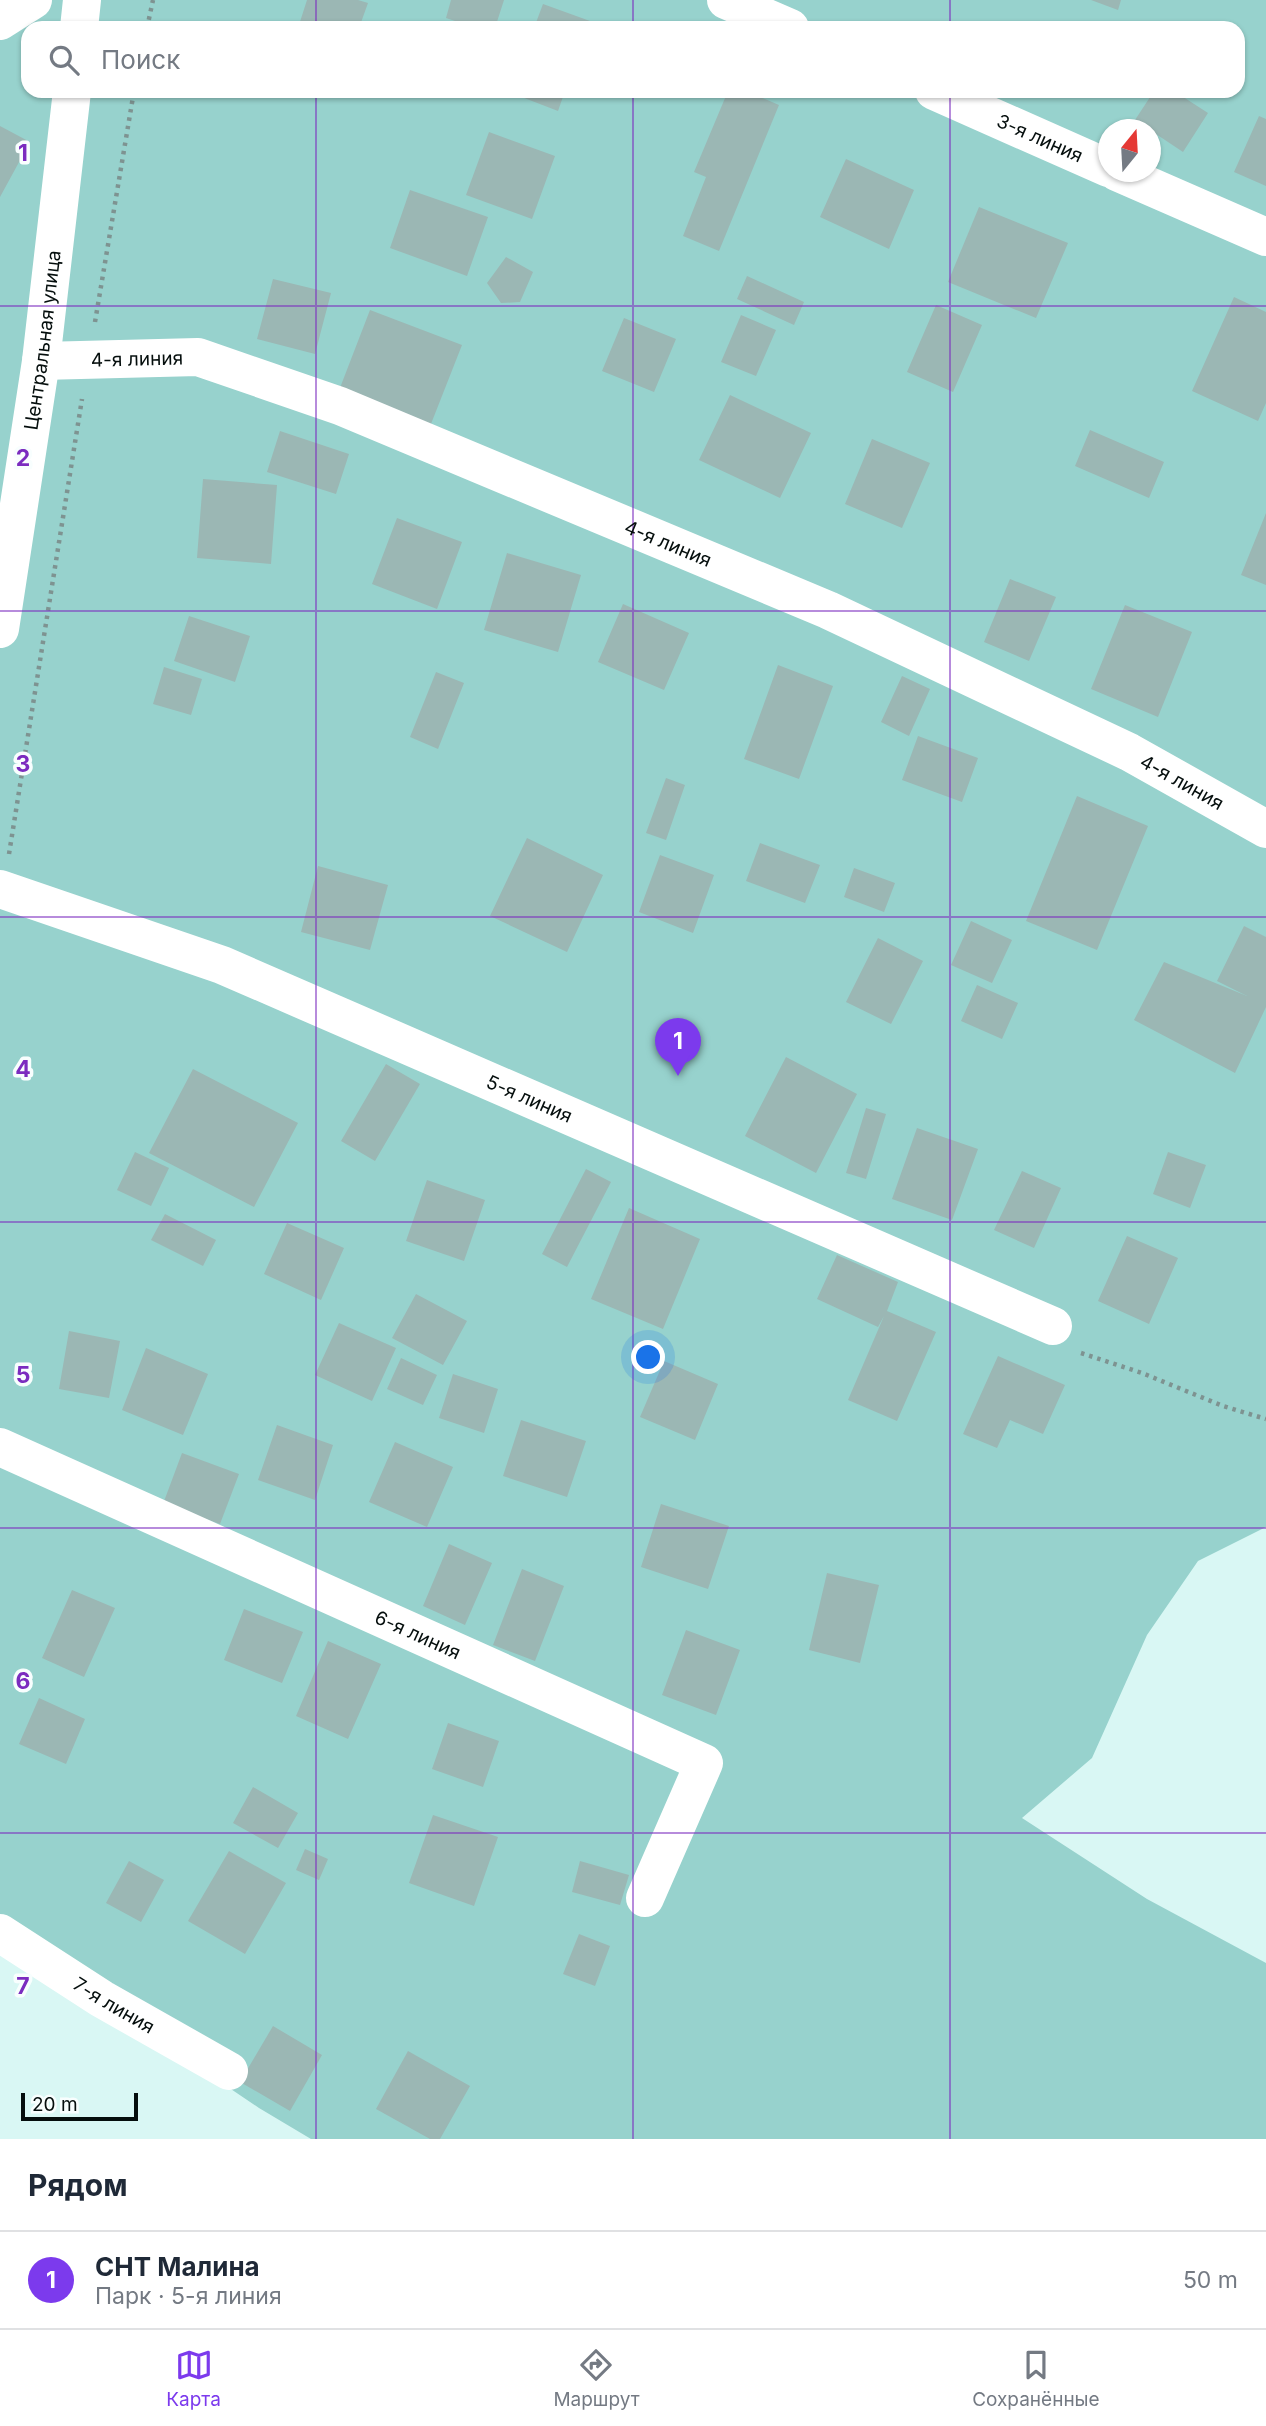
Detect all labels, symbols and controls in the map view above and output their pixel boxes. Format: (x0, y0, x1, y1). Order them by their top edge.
search box (21, 21, 1245, 98)
icon: search (45, 41, 83, 79)
text: Поиск (101, 44, 180, 75)
street label: 3-я линия (993, 109, 1086, 167)
north arrow (1098, 119, 1161, 182)
text: 1 (18, 139, 28, 167)
street label: Центральная улица (20, 249, 66, 432)
street label: 4-я линия (91, 346, 183, 372)
text: 2 (16, 444, 30, 472)
street label: 4-я линия (621, 515, 715, 572)
text: 3 (16, 750, 30, 778)
street label: 4-я линия (1136, 750, 1228, 815)
pin: 1 (655, 1018, 701, 1076)
text: 4 (15, 1055, 31, 1083)
street label: 5-я линия (483, 1070, 576, 1128)
your location (631, 1340, 665, 1374)
text: 5 (16, 1361, 30, 1389)
street label: 6-я линия (371, 1606, 464, 1664)
text: 6 (16, 1667, 30, 1695)
text: 7 (16, 1972, 30, 2000)
street label: 7-я линия (69, 1972, 159, 2038)
scale bar (21, 2090, 138, 2122)
text: 20 m (32, 2093, 78, 2116)
text: Рядом (28, 2167, 128, 2203)
text: СНТ Малина (95, 2251, 260, 2282)
text: 1 (46, 2266, 56, 2294)
text: 50 m (1183, 2266, 1238, 2294)
text: Парк · 5-я линия (95, 2282, 282, 2310)
tab: Карта (166, 2346, 221, 2411)
tab: Маршрут (553, 2346, 640, 2411)
tab: Сохранённые (972, 2346, 1100, 2411)

